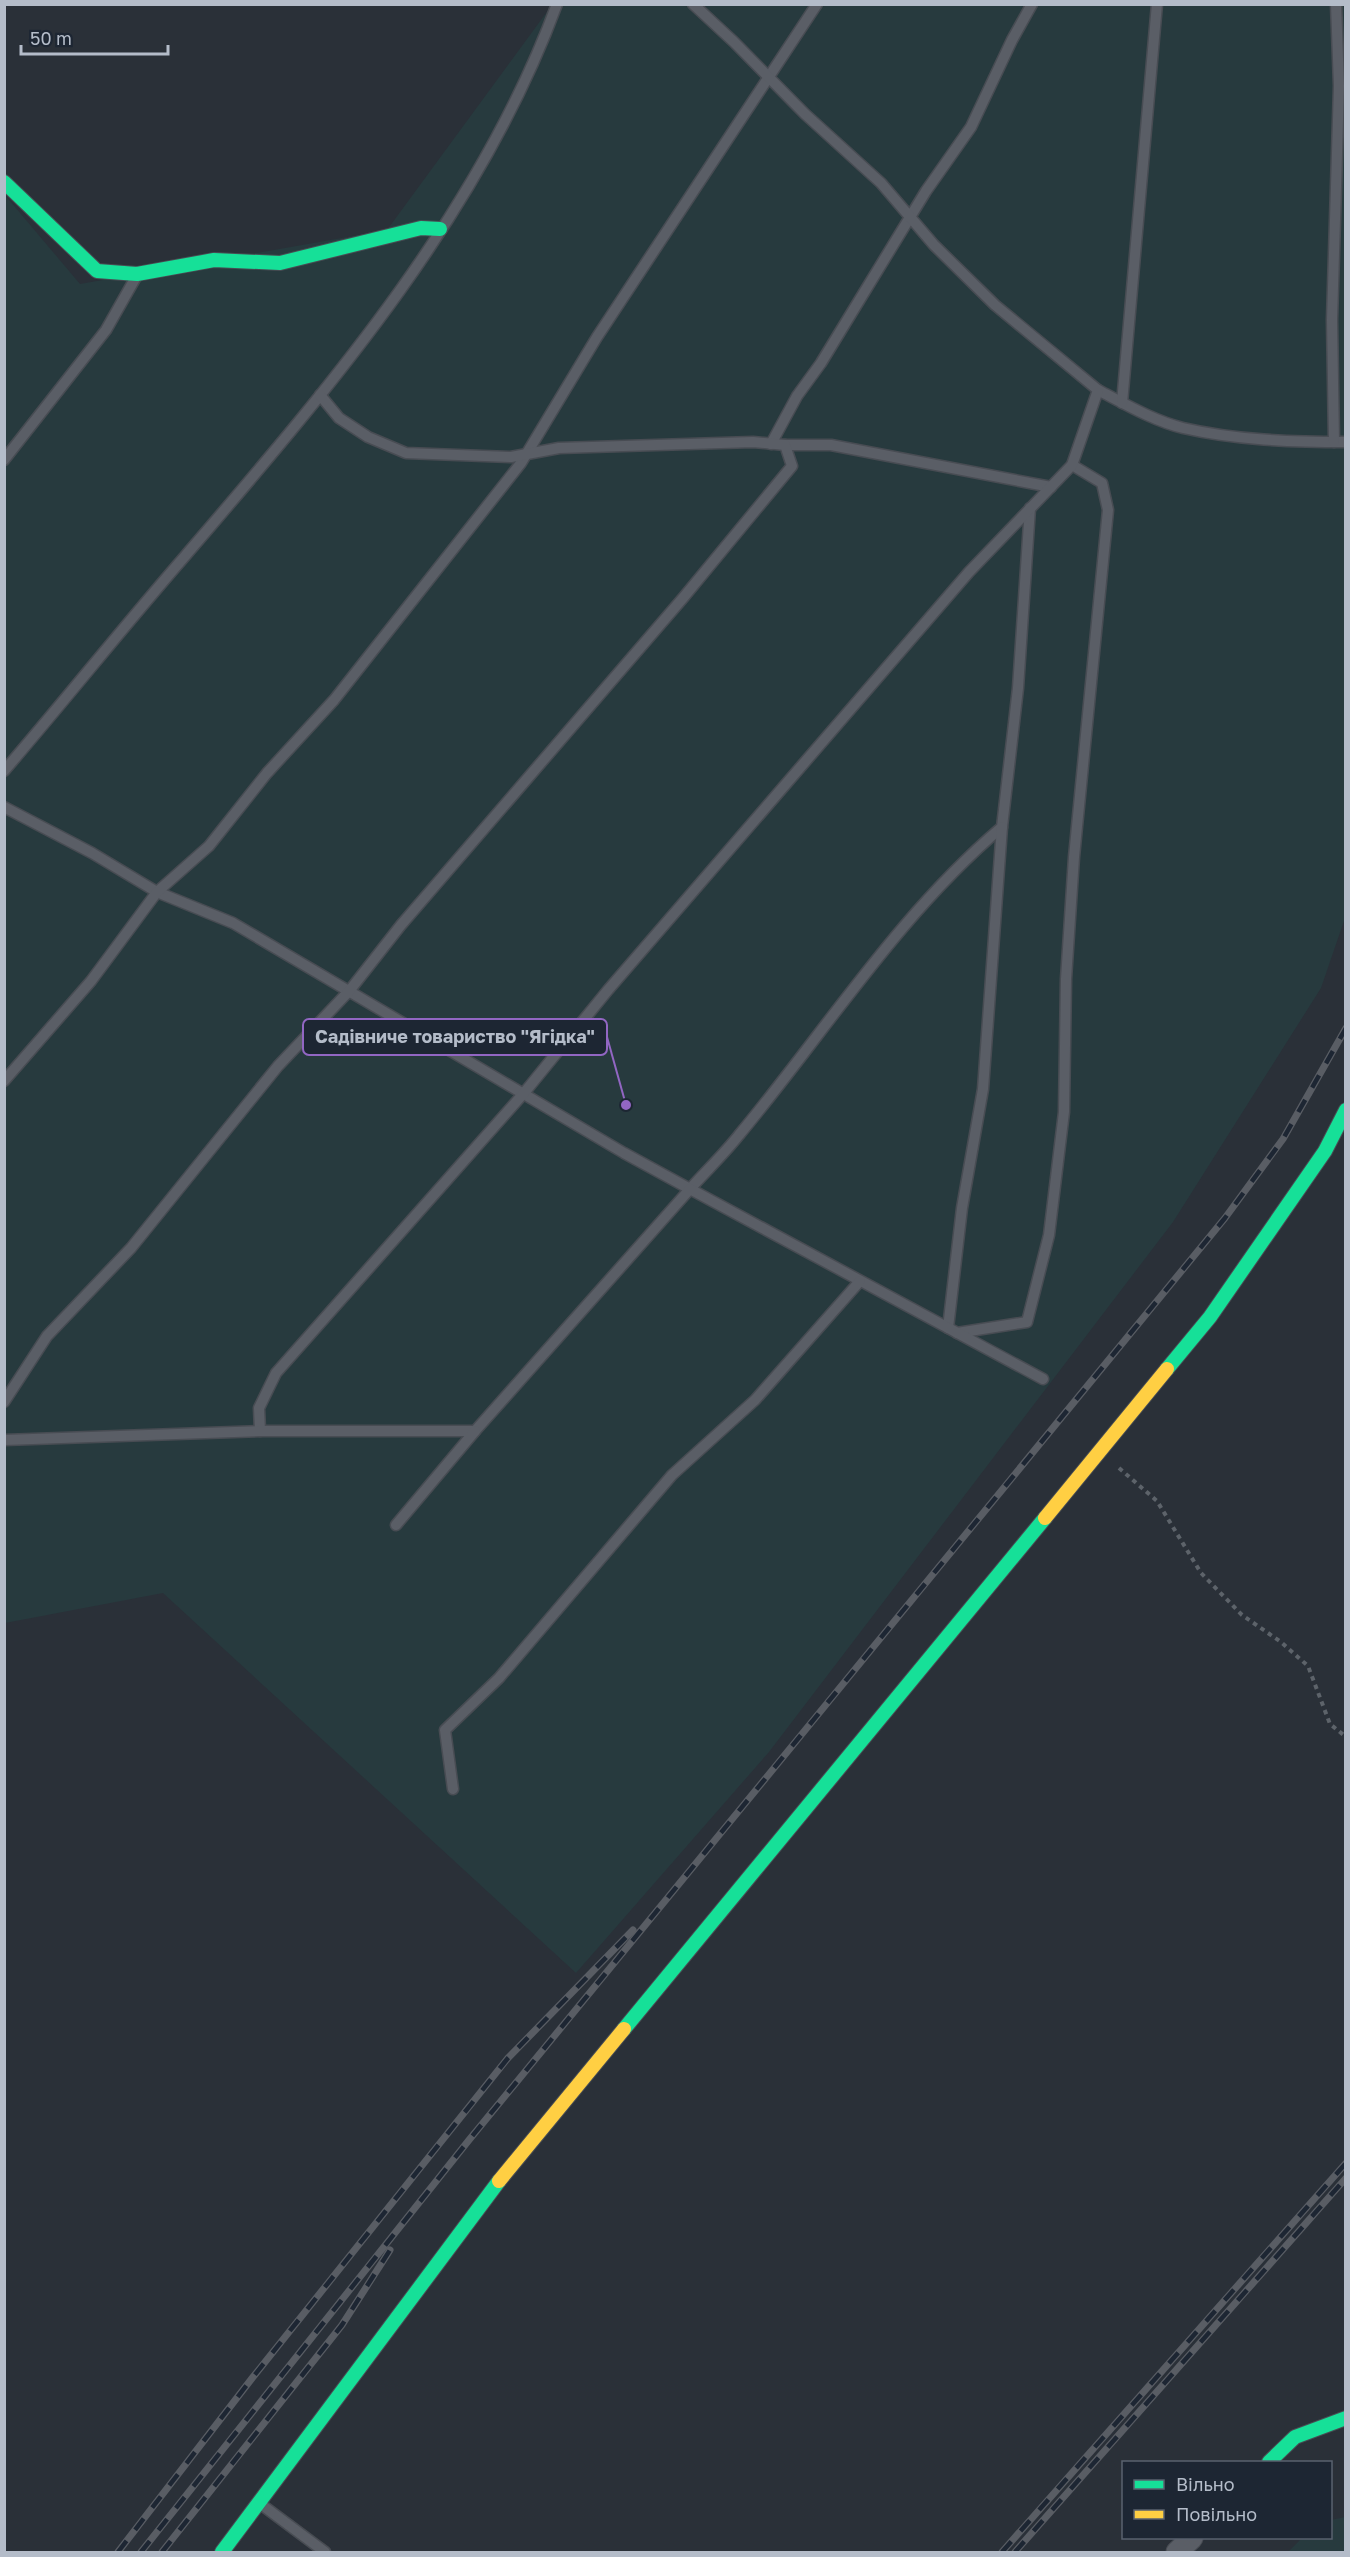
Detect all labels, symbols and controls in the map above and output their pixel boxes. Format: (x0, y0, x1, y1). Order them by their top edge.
scale bar (21, 18, 168, 56)
text: 50 m (30, 27, 72, 49)
callout: Садівниче товариство "Ягідка" (303, 1019, 607, 1055)
text: Садівниче товариство "Ягідка" (315, 1025, 595, 1047)
legend (1122, 2461, 1332, 2539)
text: Вільно (1176, 2473, 1235, 2495)
text: Повільно (1176, 2503, 1257, 2525)

